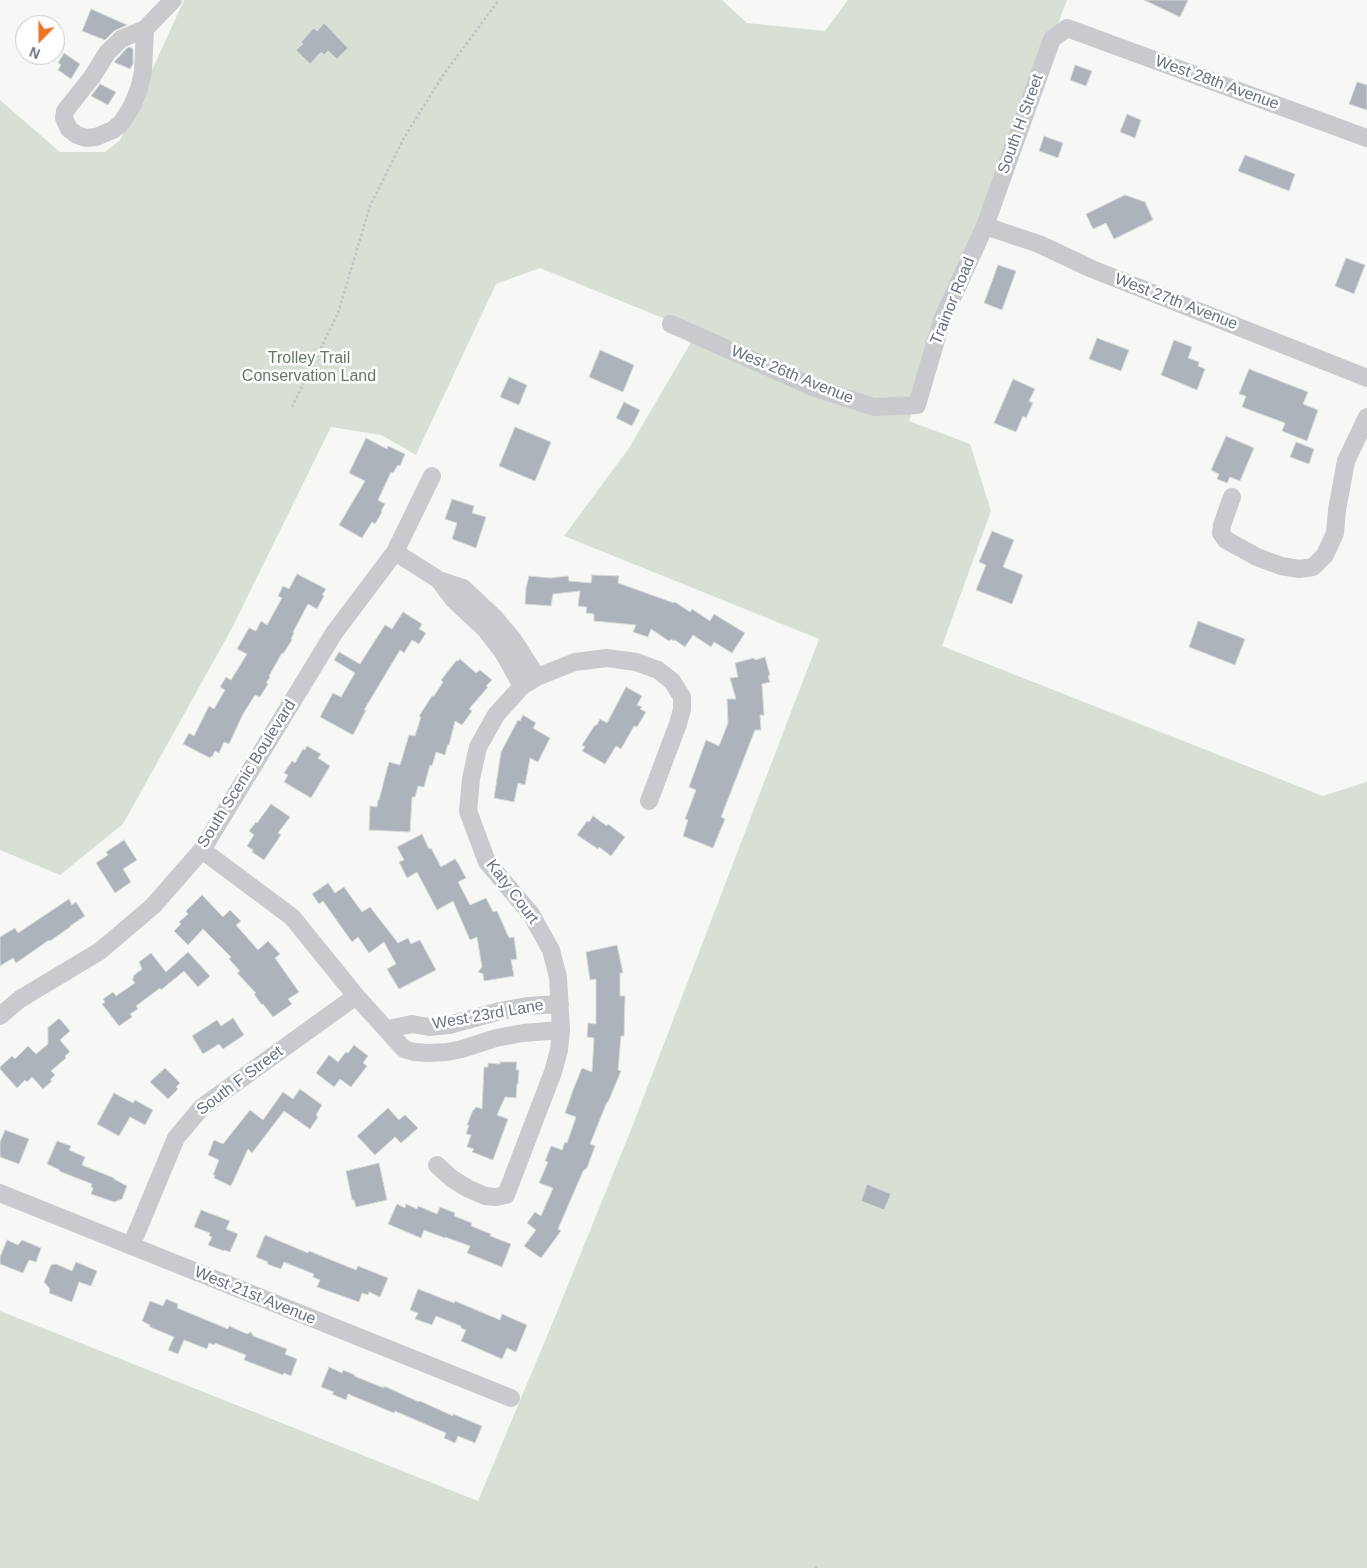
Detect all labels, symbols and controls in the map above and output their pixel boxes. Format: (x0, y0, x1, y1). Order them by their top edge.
north arrow (15, 15, 65, 65)
text: N (27, 44, 42, 62)
street label: West 28th Avenue (1153, 52, 1281, 114)
street label: South H Street (994, 71, 1048, 177)
street label: Trainor Road (927, 254, 979, 348)
street label: West 27th Avenue (1112, 270, 1240, 334)
street label: West 26th Avenue (728, 342, 856, 408)
park label: Trolley Trail Conservation Land (242, 349, 376, 387)
street label: South Scenic Boulevard (194, 697, 300, 851)
street label: Katy Court (482, 856, 542, 928)
street label: West 23rd Lane (431, 996, 545, 1034)
street label: South F Street (193, 1042, 287, 1120)
street label: West 21st Avenue (191, 1263, 319, 1329)

